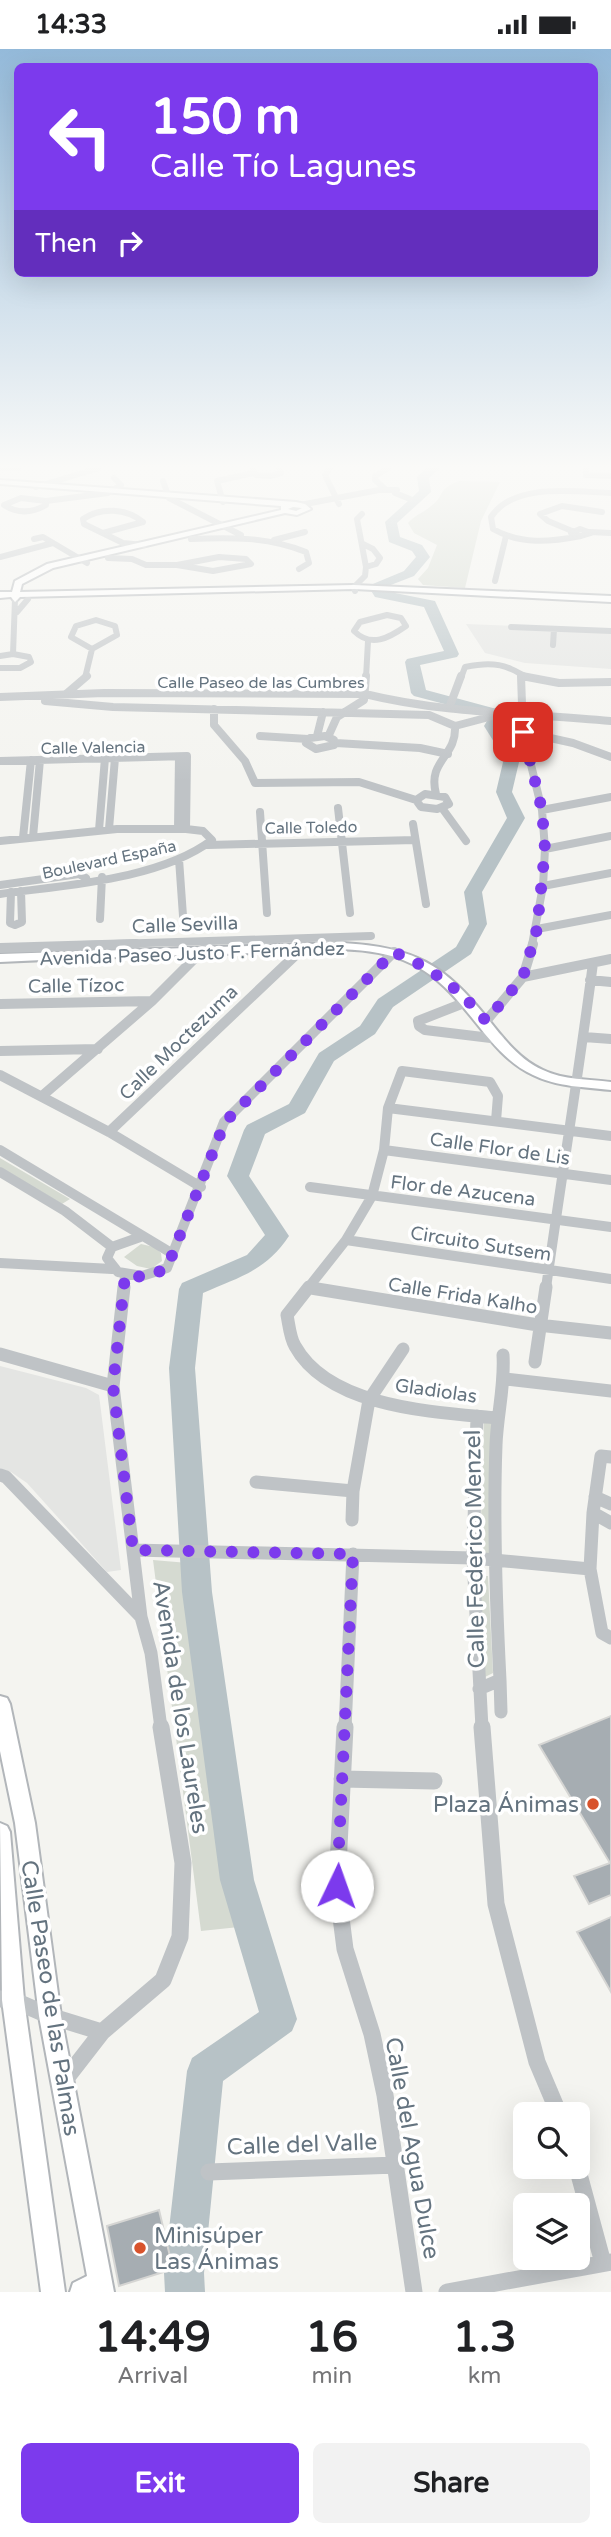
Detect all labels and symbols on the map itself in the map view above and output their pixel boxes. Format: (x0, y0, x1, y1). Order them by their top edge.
street label: Calle Paseo de las Cumbres (157, 673, 365, 693)
pin (493, 702, 553, 762)
street label: Calle Valencia (40, 737, 146, 759)
street label: Calle Toledo (265, 817, 357, 839)
street label: Boulevard España (40, 836, 178, 884)
street label: Calle Sevilla (132, 912, 239, 938)
street label: Avenida Paseo Justo F. Fernández (39, 938, 345, 970)
street label: Calle Tízoc (28, 974, 124, 998)
street label: Calle Moctezuma (115, 981, 242, 1105)
street label: Calle Flor de Lis (428, 1128, 571, 1170)
street label: Flor de Azucena (389, 1171, 537, 1211)
street label: Circuito Sutsem (409, 1222, 553, 1266)
street label: Calle Frida Kalho (387, 1273, 539, 1319)
street label: Gladiolas (393, 1374, 478, 1408)
street label: Calle Federico Menzel (459, 1429, 491, 1669)
street label: Avenida de los Laureles (146, 1578, 214, 1836)
place label: Plaza Ánimas (433, 1791, 579, 1819)
marker: Plaza Ánimas (585, 1796, 601, 1812)
position arrow (300, 1849, 374, 1923)
street label: Calle Paseo de las Palmas (14, 1858, 86, 2138)
street label: Calle del Agua Dulce (379, 2035, 445, 2261)
street label: Calle del Valle (226, 2128, 378, 2162)
place label: Minisúper Las Ánimas (154, 2222, 279, 2276)
marker: Minisúper Las Ánimas (132, 2240, 148, 2256)

